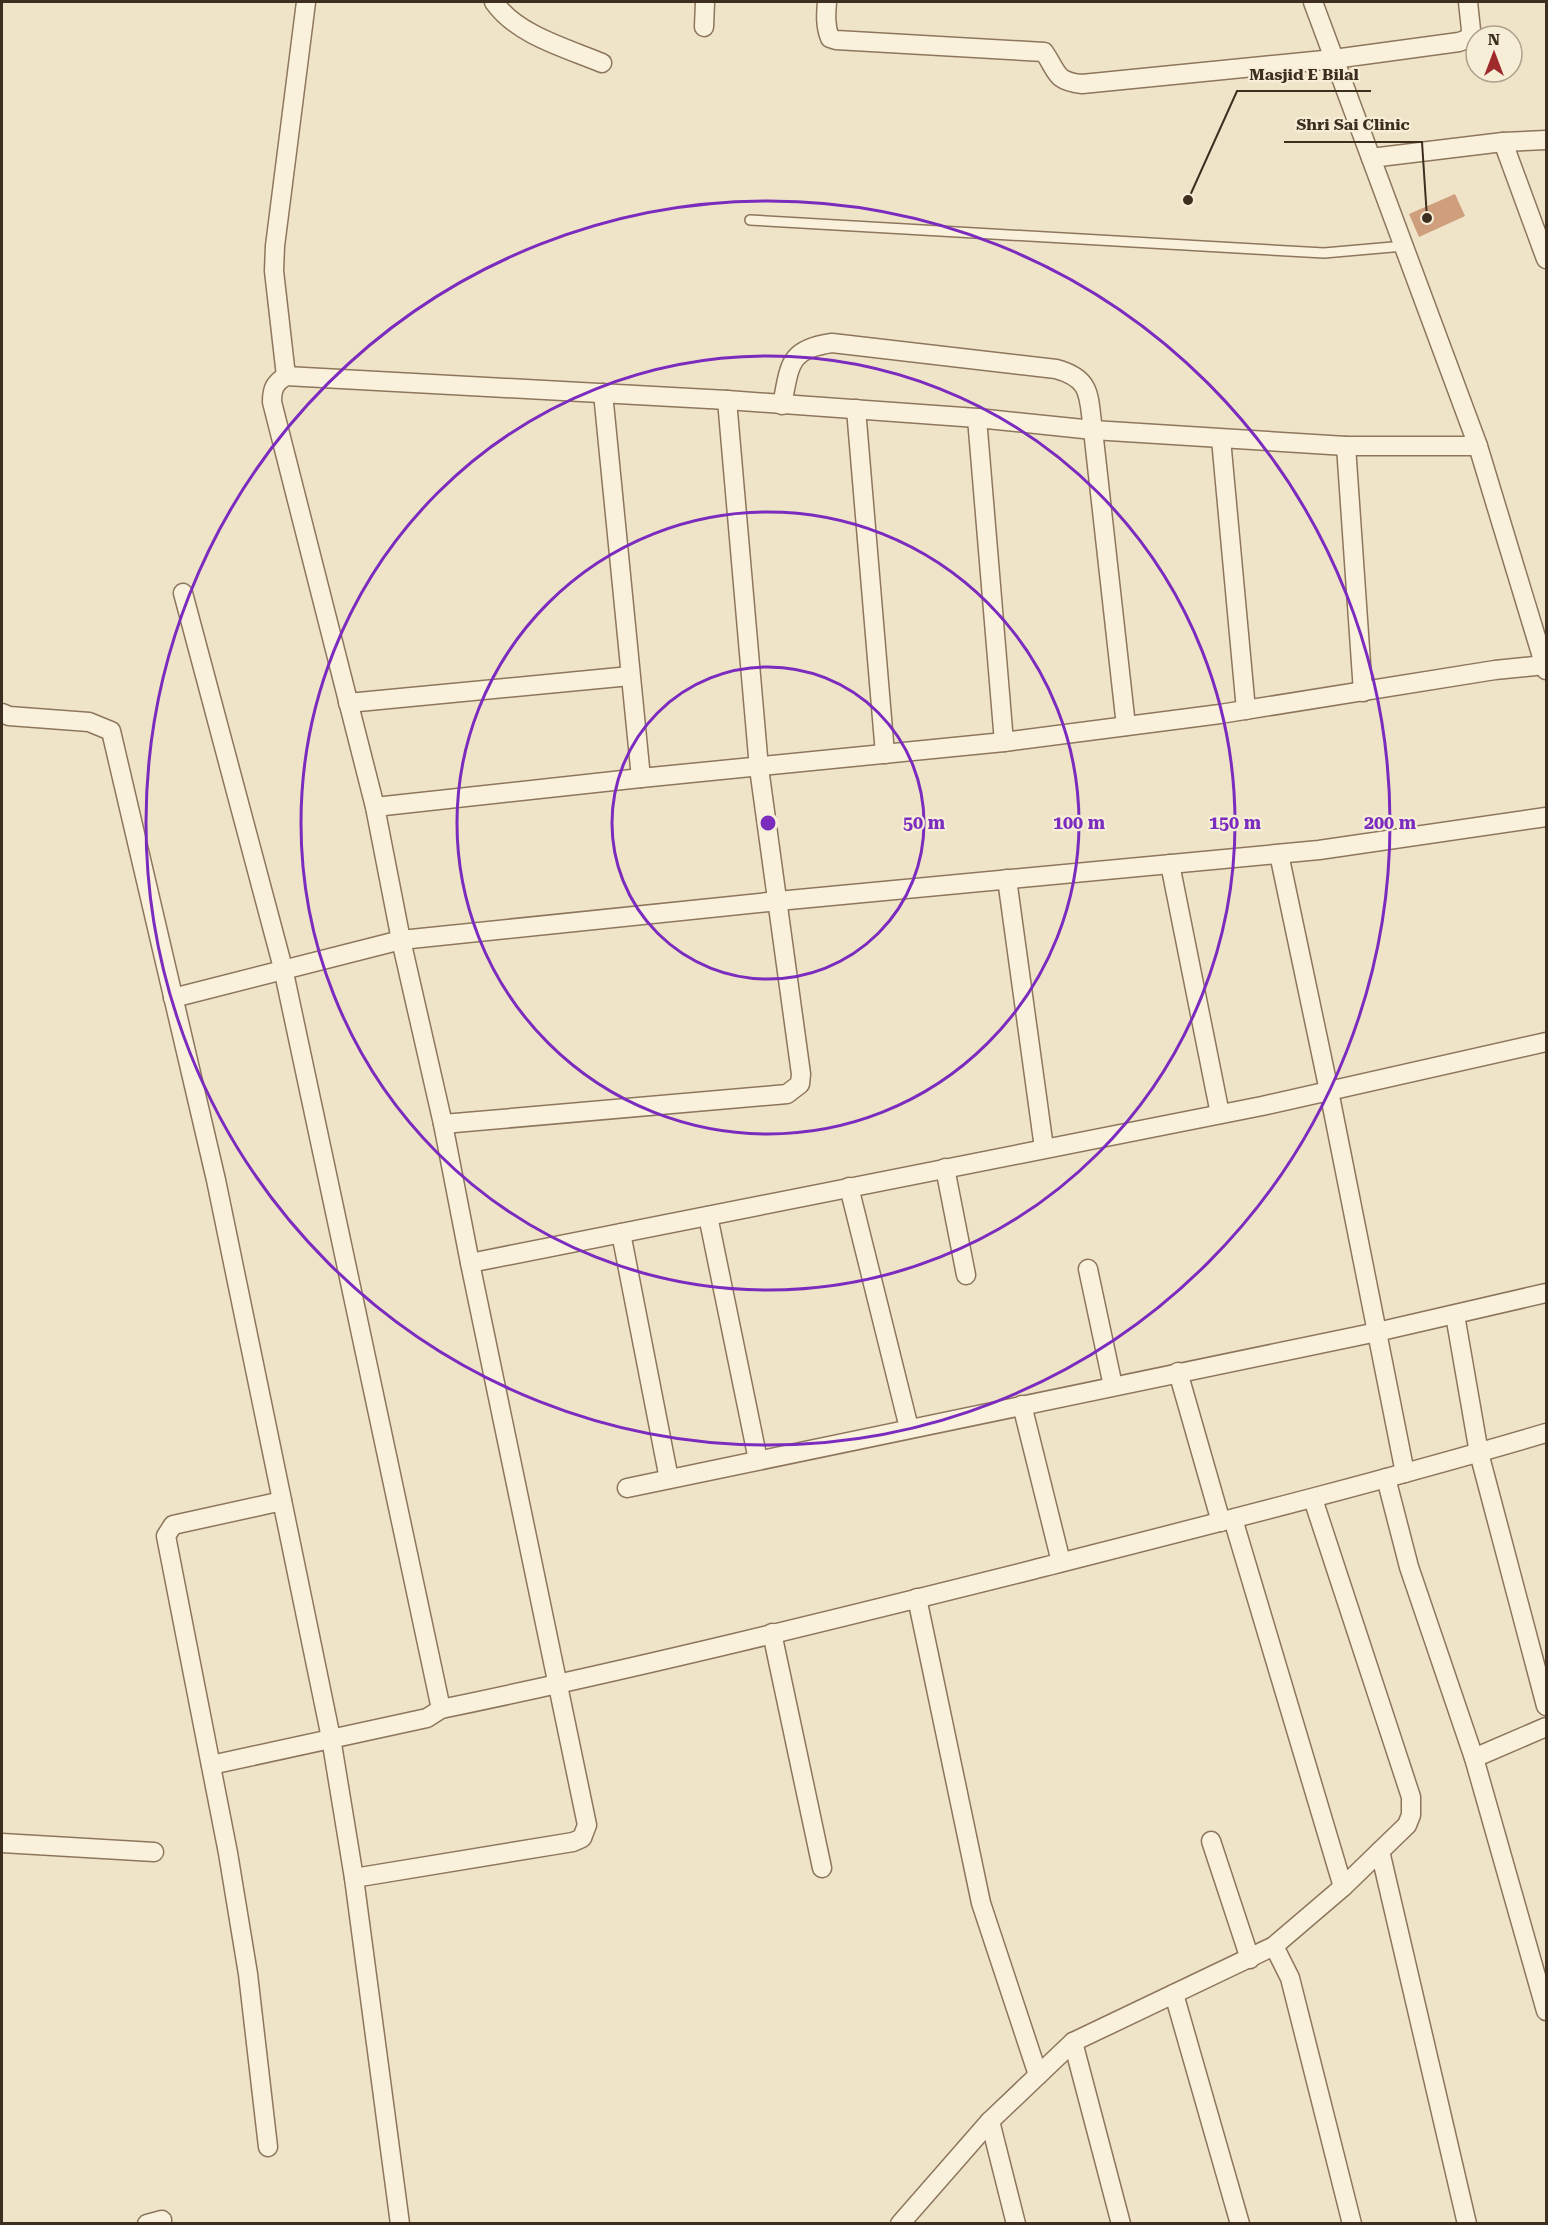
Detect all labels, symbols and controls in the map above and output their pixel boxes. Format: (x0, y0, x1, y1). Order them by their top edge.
north arrow (1464, 24, 1524, 84)
text: N (1488, 30, 1500, 49)
callout: Masjid E Bilal (1237, 57, 1371, 91)
text: Masjid E Bilal (1249, 65, 1359, 84)
callout: Shri Sai Clinic (1284, 108, 1422, 142)
text: Shri Sai Clinic (1296, 115, 1410, 134)
text: 50 m (903, 812, 946, 833)
text: 100 m (1053, 812, 1106, 833)
text: 150 m (1209, 812, 1262, 833)
text: 200 m (1364, 812, 1417, 833)
centre of rings (758, 813, 778, 833)

